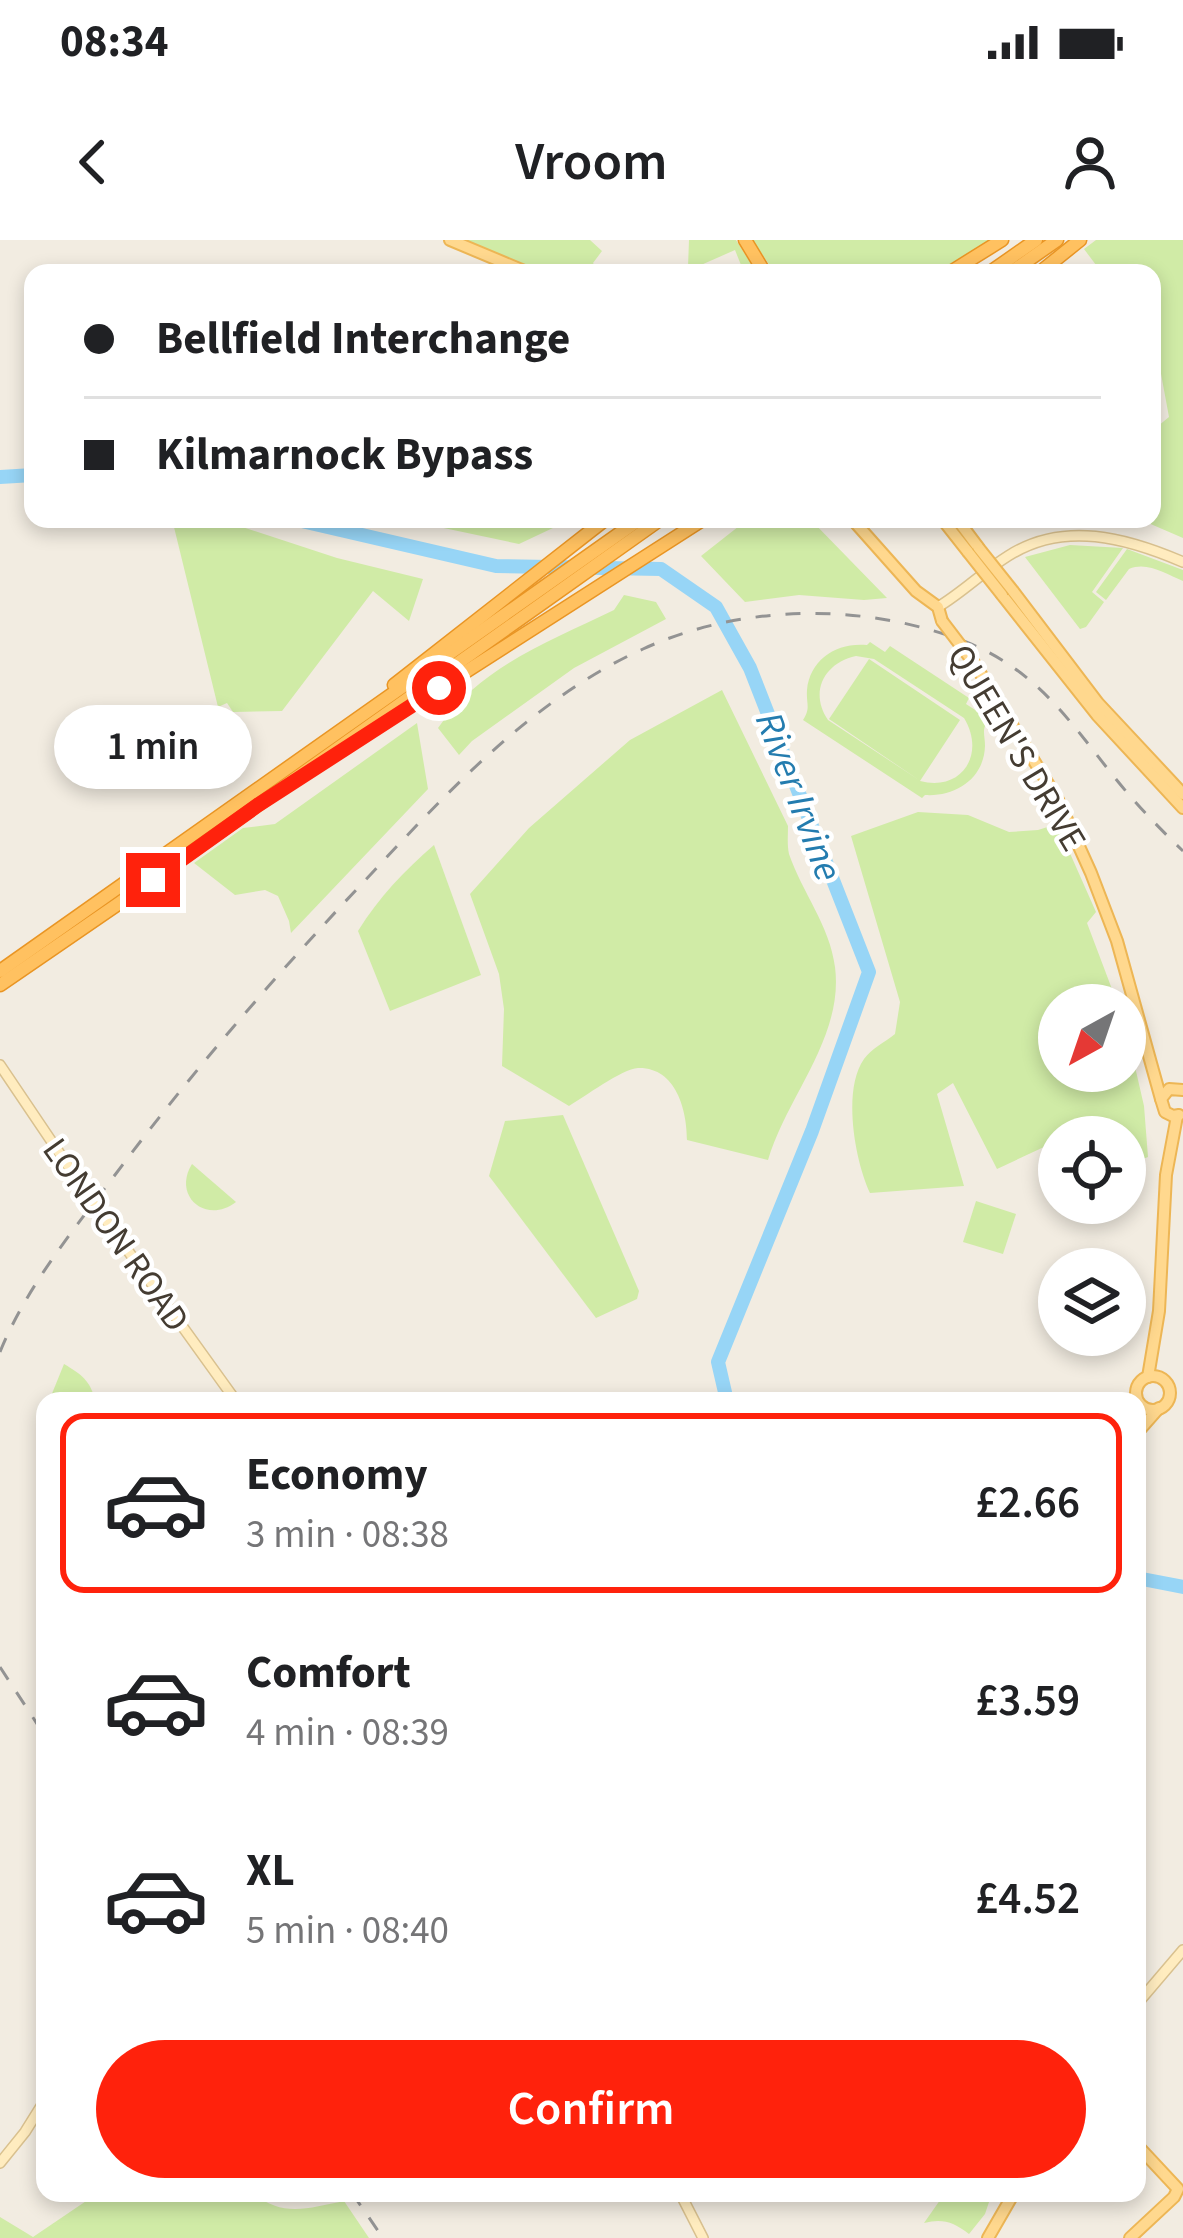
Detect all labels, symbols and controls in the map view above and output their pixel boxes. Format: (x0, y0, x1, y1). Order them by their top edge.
text: 08:34 (60, 10, 169, 74)
text: Vroom (515, 124, 668, 201)
icon: back (60, 129, 126, 195)
icon: person (1057, 129, 1123, 195)
text: Bellfield Interchange (156, 307, 570, 371)
text: Kilmarnock Bypass (156, 423, 533, 487)
street label: QUEEN'S DRIVE (935, 635, 1099, 861)
route start (412, 661, 466, 715)
water label: River Irvine (740, 704, 856, 890)
callout: 1 min (54, 706, 252, 790)
text: 1 min (107, 719, 199, 775)
route end (126, 853, 180, 907)
north arrow (1038, 984, 1146, 1092)
map controls (1038, 984, 1146, 1356)
button: locate (1038, 1116, 1146, 1224)
street label: LONDON ROAD (30, 1128, 201, 1342)
button: layers (1038, 1248, 1146, 1356)
text: Economy (246, 1443, 428, 1507)
icon: car (102, 1449, 210, 1557)
text: £2.66 (975, 1471, 1080, 1535)
text: 3 min · 08:38 (246, 1507, 449, 1563)
text: Comfort (246, 1641, 411, 1705)
icon: car (102, 1647, 210, 1755)
text: £3.59 (975, 1669, 1080, 1733)
text: 4 min · 08:39 (246, 1705, 449, 1761)
text: XL (246, 1839, 295, 1903)
icon: car (102, 1845, 210, 1953)
text: £4.52 (975, 1867, 1080, 1931)
text: 5 min · 08:40 (246, 1903, 449, 1959)
button: Confirm (96, 2040, 1086, 2178)

